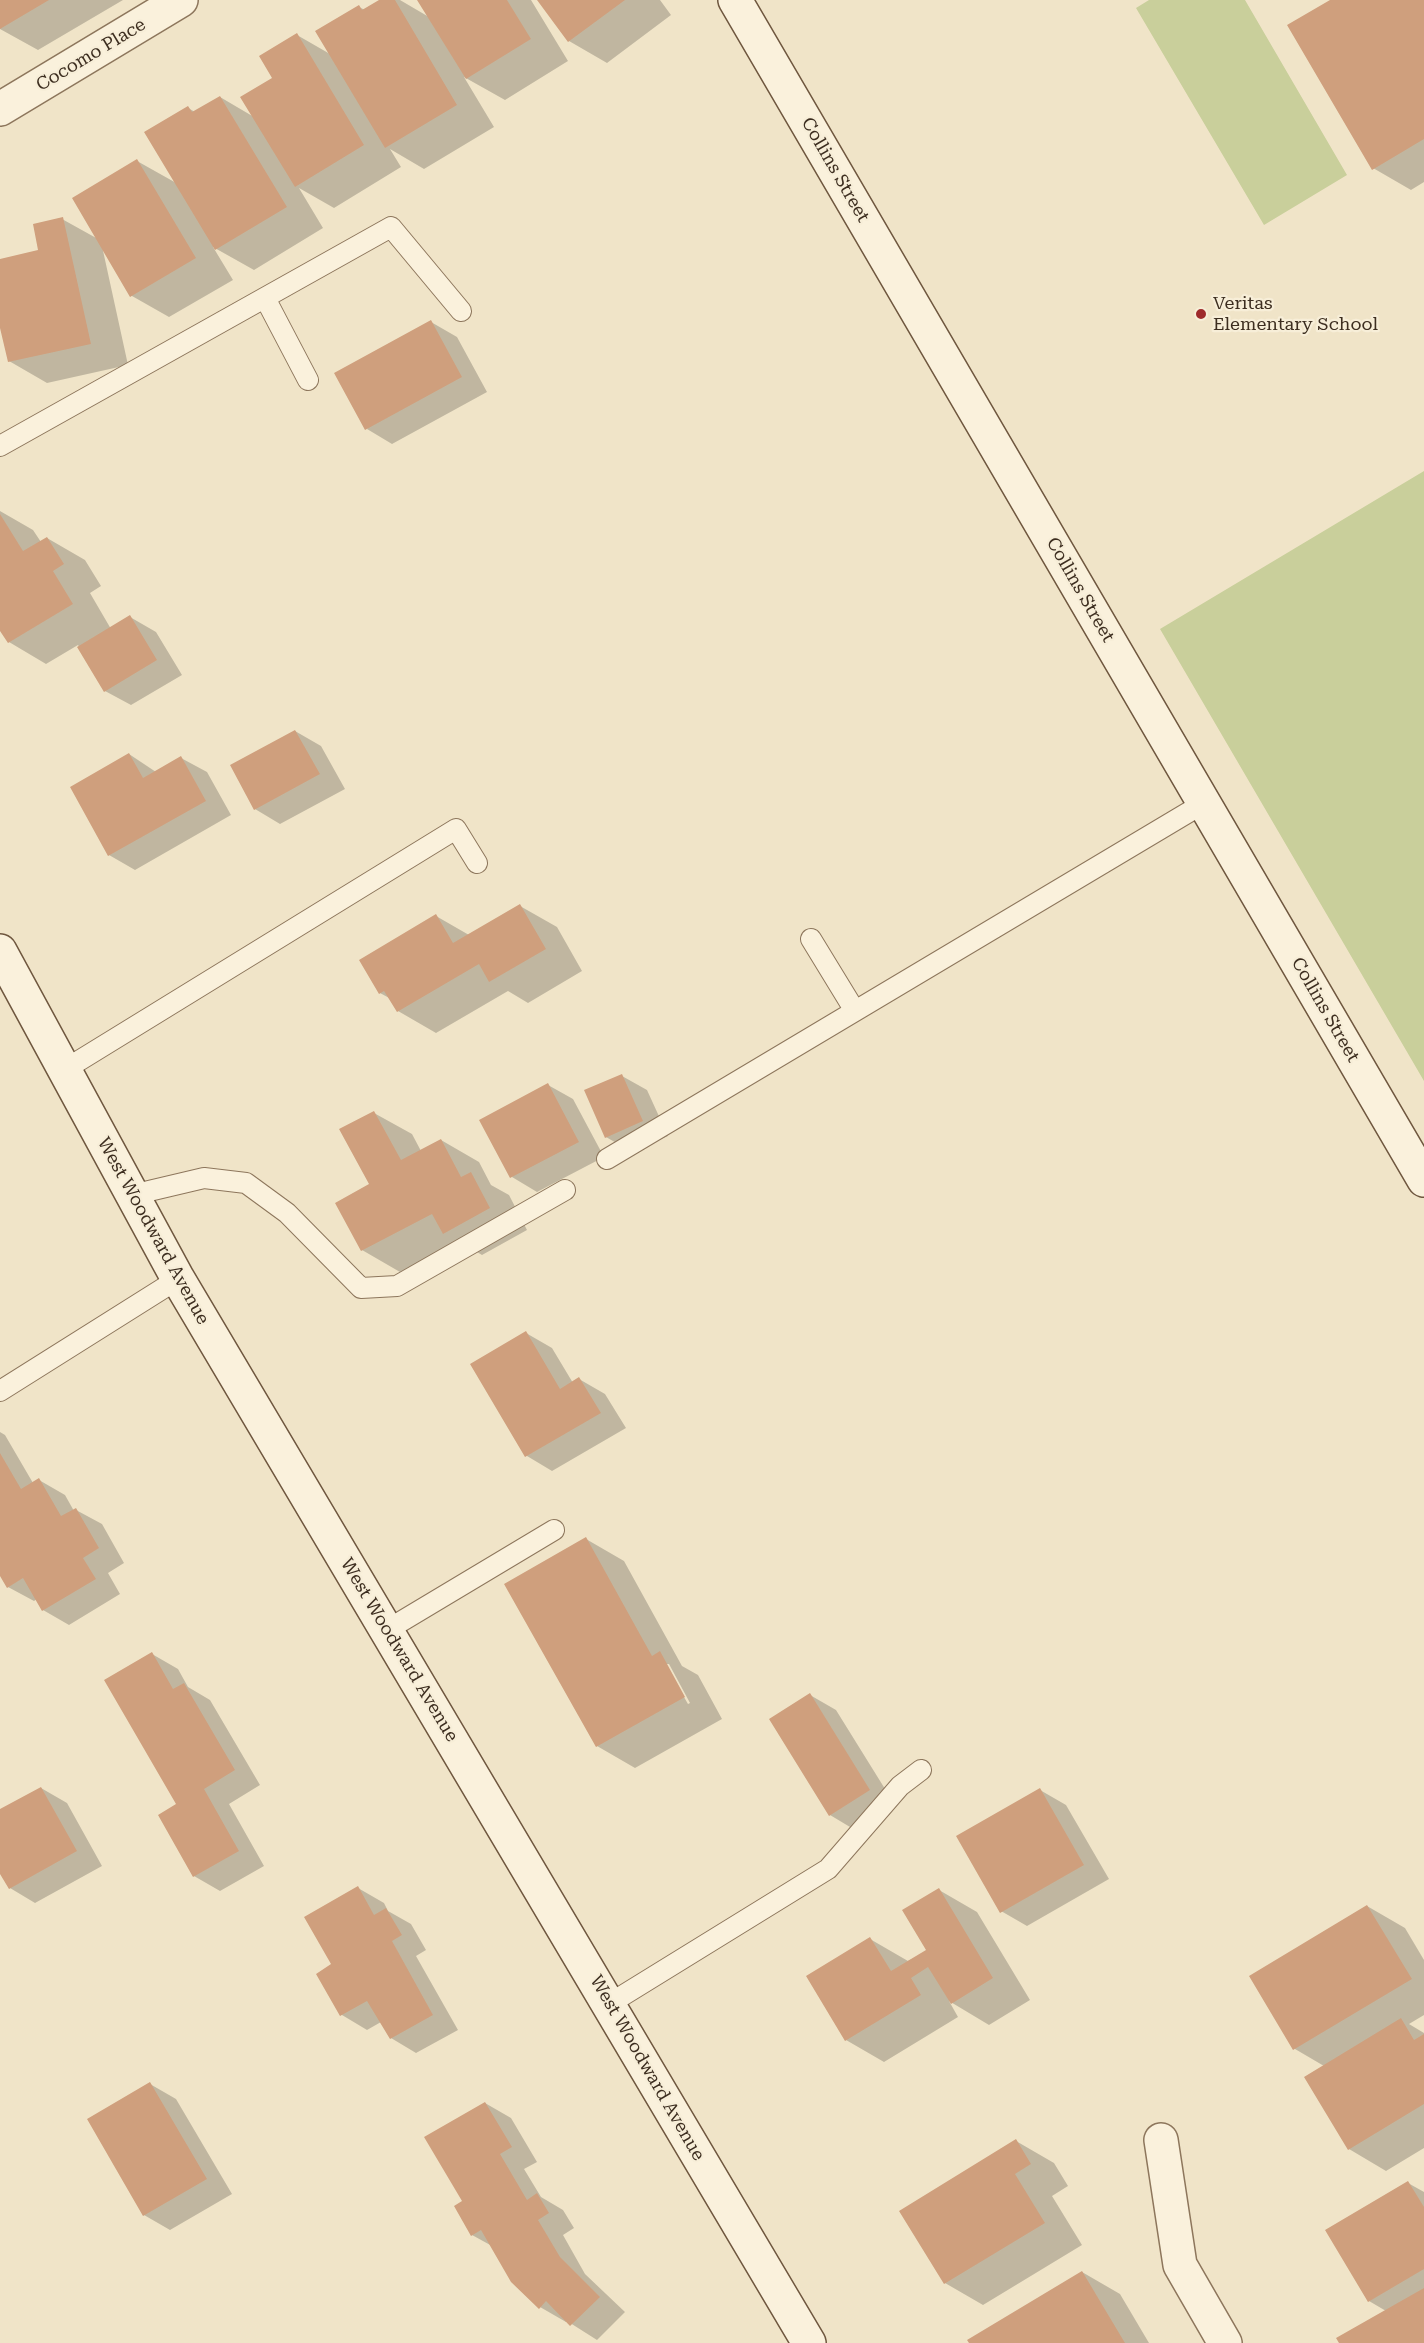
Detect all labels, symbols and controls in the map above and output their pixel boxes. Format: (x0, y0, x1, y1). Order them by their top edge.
street label: Cocomo Place (32, 14, 150, 96)
street label: Collins Street (796, 114, 874, 226)
place label: Veritas Elementary School (1213, 293, 1378, 336)
marker: Veritas Elementary School (1194, 307, 1208, 321)
street label: Collins Street (1041, 534, 1119, 646)
street label: Collins Street (1286, 954, 1364, 1066)
street label: West Woodward Avenue (93, 1134, 213, 1328)
street label: West Woodward Avenue (336, 1554, 462, 1746)
street label: West Woodward Avenue (585, 1971, 709, 2165)

